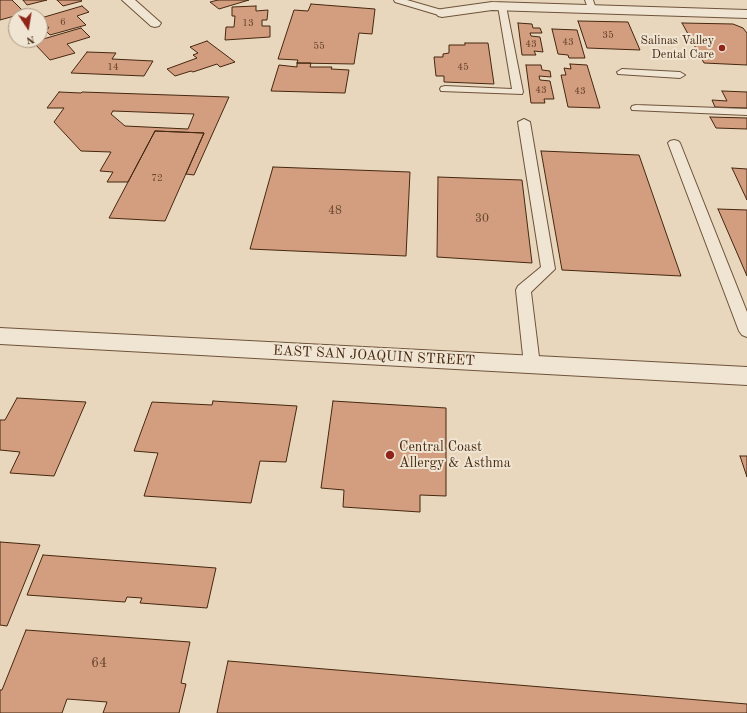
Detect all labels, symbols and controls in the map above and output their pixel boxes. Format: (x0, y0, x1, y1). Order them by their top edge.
north arrow (8, 8, 48, 48)
house number: 6 (60, 16, 66, 28)
house number: 13 (242, 17, 254, 29)
house number: 35 (602, 29, 614, 41)
text: N (25, 33, 36, 46)
place label: Salinas Valley Dental Care (641, 34, 714, 62)
house number: 43 (562, 36, 574, 48)
house number: 43 (525, 38, 537, 50)
house number: 55 (313, 40, 325, 52)
marker: Salinas Valley Dental Care (717, 43, 727, 53)
house number: 14 (107, 61, 119, 73)
house number: 45 (457, 61, 469, 73)
house number: 43 (535, 84, 547, 96)
house number: 43 (574, 85, 586, 97)
house number: 72 (151, 172, 163, 184)
house number: 48 (328, 204, 342, 218)
house number: 30 (475, 212, 489, 226)
street label: EAST SAN JOAQUIN STREET (273, 342, 475, 370)
place label: Central Coast Allergy & Asthma (399, 439, 511, 472)
marker: Central Coast Allergy & Asthma (384, 449, 396, 461)
house number: 64 (91, 655, 107, 671)

